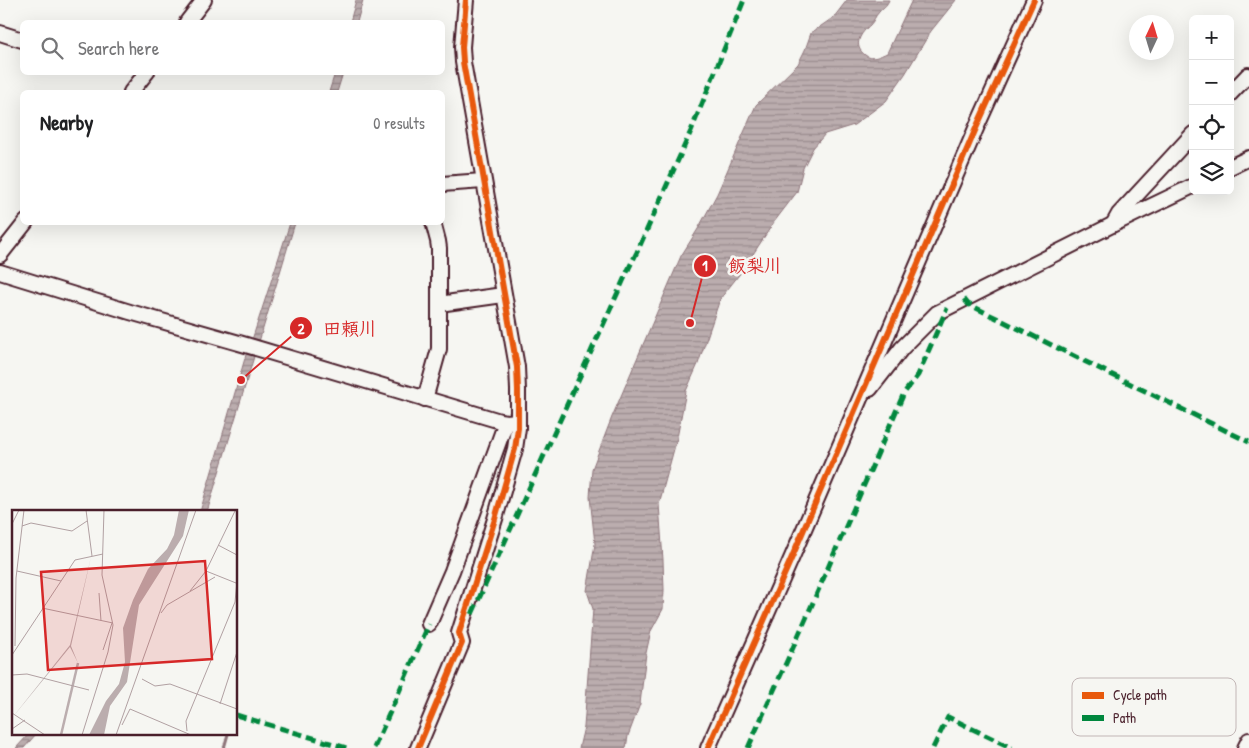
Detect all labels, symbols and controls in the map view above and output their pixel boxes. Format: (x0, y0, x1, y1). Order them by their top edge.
north arrow (1129, 15, 1174, 60)
map controls (1189, 15, 1234, 195)
button: + (1189, 15, 1234, 60)
search box (20, 20, 445, 75)
icon: search (38, 34, 66, 62)
text: Search here (78, 35, 159, 61)
button: − (1189, 60, 1234, 105)
button: locate (1189, 105, 1234, 150)
text: Nearby (40, 108, 93, 137)
text: 0 results (373, 112, 425, 134)
button: layers (1189, 150, 1234, 195)
callout: 飯梨川 (693, 249, 792, 282)
text: 飯梨川 (728, 253, 782, 278)
text: 1 (702, 255, 708, 276)
callout: 田頼川 (288, 312, 387, 345)
text: 田頼川 (323, 316, 377, 341)
text: 2 (297, 318, 305, 339)
inset map (12, 510, 238, 736)
legend (1072, 678, 1236, 736)
text: Cycle path (1113, 685, 1167, 705)
text: Path (1113, 708, 1136, 727)

